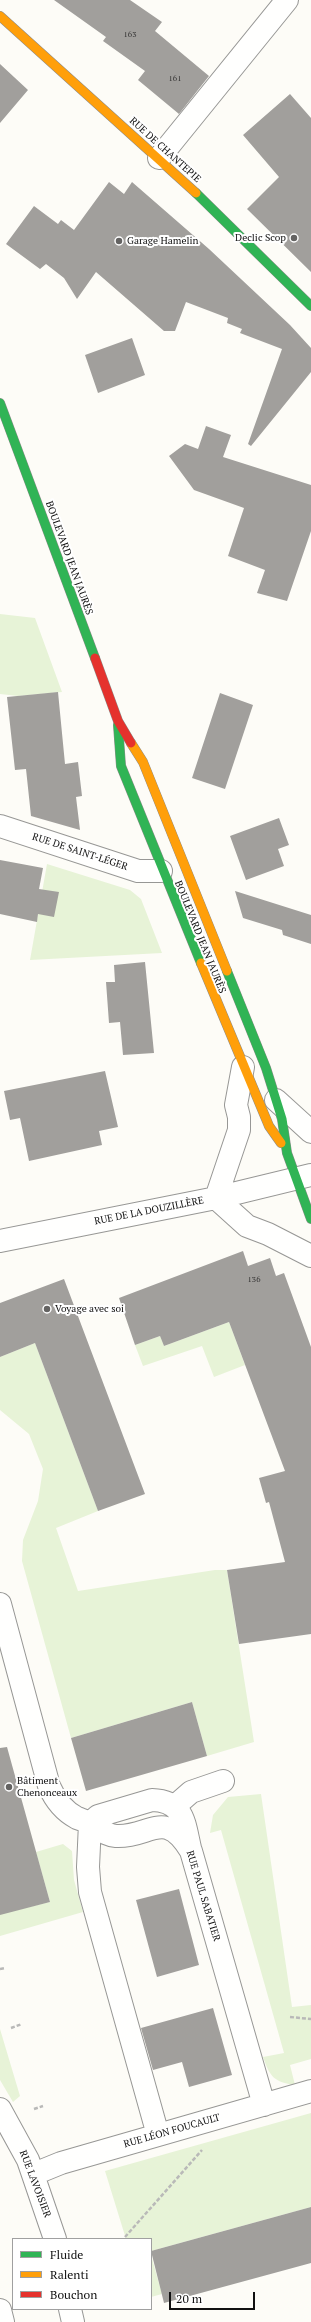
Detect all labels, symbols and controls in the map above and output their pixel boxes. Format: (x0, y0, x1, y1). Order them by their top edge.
house number: 163 (124, 30, 136, 40)
house number: 161 (169, 74, 181, 84)
street label: RUE DE CHANTEPIE (127, 115, 203, 185)
place label: Declic Scop (235, 232, 286, 244)
marker: Declic Scop (289, 233, 299, 243)
place label: Garage Hamelin (127, 235, 198, 247)
marker: Garage Hamelin (114, 236, 124, 246)
street label: BOULEVARD JEAN JAURÈS (43, 499, 95, 617)
street label: RUE DE SAINT-LÉGER (31, 831, 129, 873)
street label: BOULEVARD JEAN JAURÈS (172, 879, 228, 995)
street label: RUE DE LA DOUZILLÈRE (93, 1194, 205, 1228)
house number: 136 (248, 1275, 260, 1285)
place label: Voyage avec soi (55, 1303, 124, 1315)
marker: Voyage avec soi (42, 1304, 52, 1314)
place label: Bâtiment Chenonceaux (17, 1775, 77, 1798)
marker: Bâtiment Chenonceaux (4, 1782, 14, 1792)
street label: RUE PAUL SABATIER (183, 1849, 223, 1943)
street label: RUE LÉON FOUCAULT (122, 2111, 222, 2151)
street label: RUE LAVOISIER (17, 2149, 53, 2219)
legend (12, 2238, 152, 2310)
text: Fluide (50, 2247, 83, 2262)
text: Ralenti (50, 2267, 89, 2282)
scale bar (171, 2284, 257, 2310)
text: Bouchon (50, 2287, 97, 2302)
text: 20 m (176, 2291, 202, 2306)

